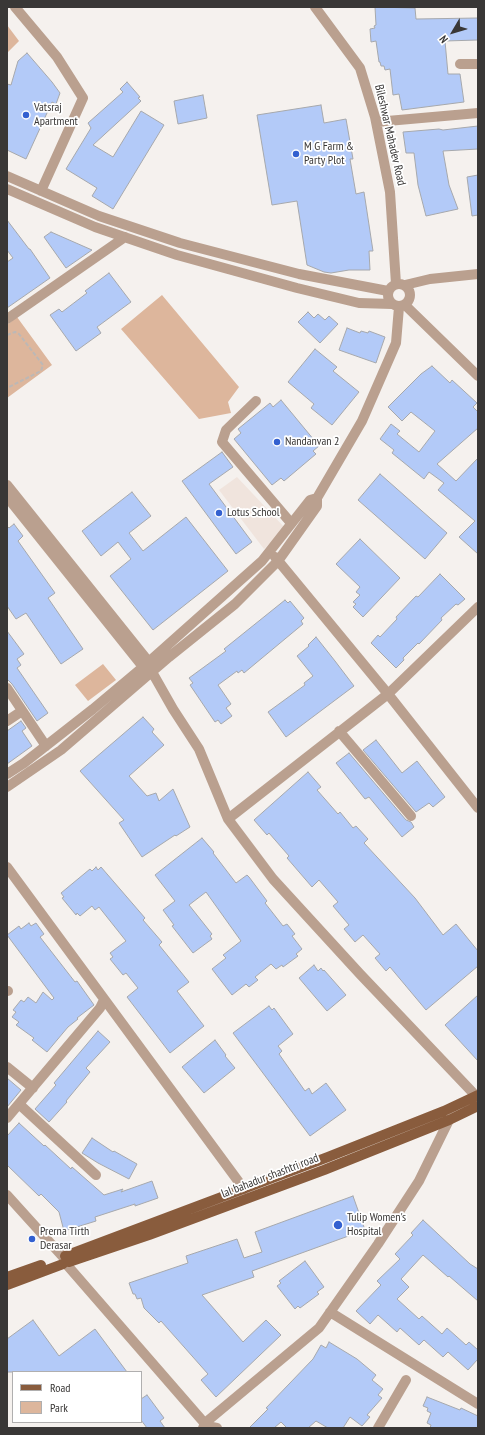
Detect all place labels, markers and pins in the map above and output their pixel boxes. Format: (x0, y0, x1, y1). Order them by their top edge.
place label: Vatsraj Apartment (34, 101, 78, 129)
marker: Vatsraj Apartment (21, 110, 31, 120)
place label: M G Farm & Party Plot (304, 140, 354, 168)
marker: M G Farm & Party Plot (291, 149, 301, 159)
place label: Nandanvan 2 (285, 435, 339, 449)
marker: Nandanvan 2 (272, 437, 282, 447)
place label: Lotus School (227, 506, 280, 520)
marker: Lotus School (214, 508, 224, 518)
place label: Tulip Women's Hospital (347, 1211, 406, 1239)
marker: Tulip Women's Hospital (332, 1219, 344, 1231)
place label: Prerna Tirth Derasar (40, 1225, 89, 1253)
marker: Prerna Tirth Derasar (27, 1234, 37, 1244)

